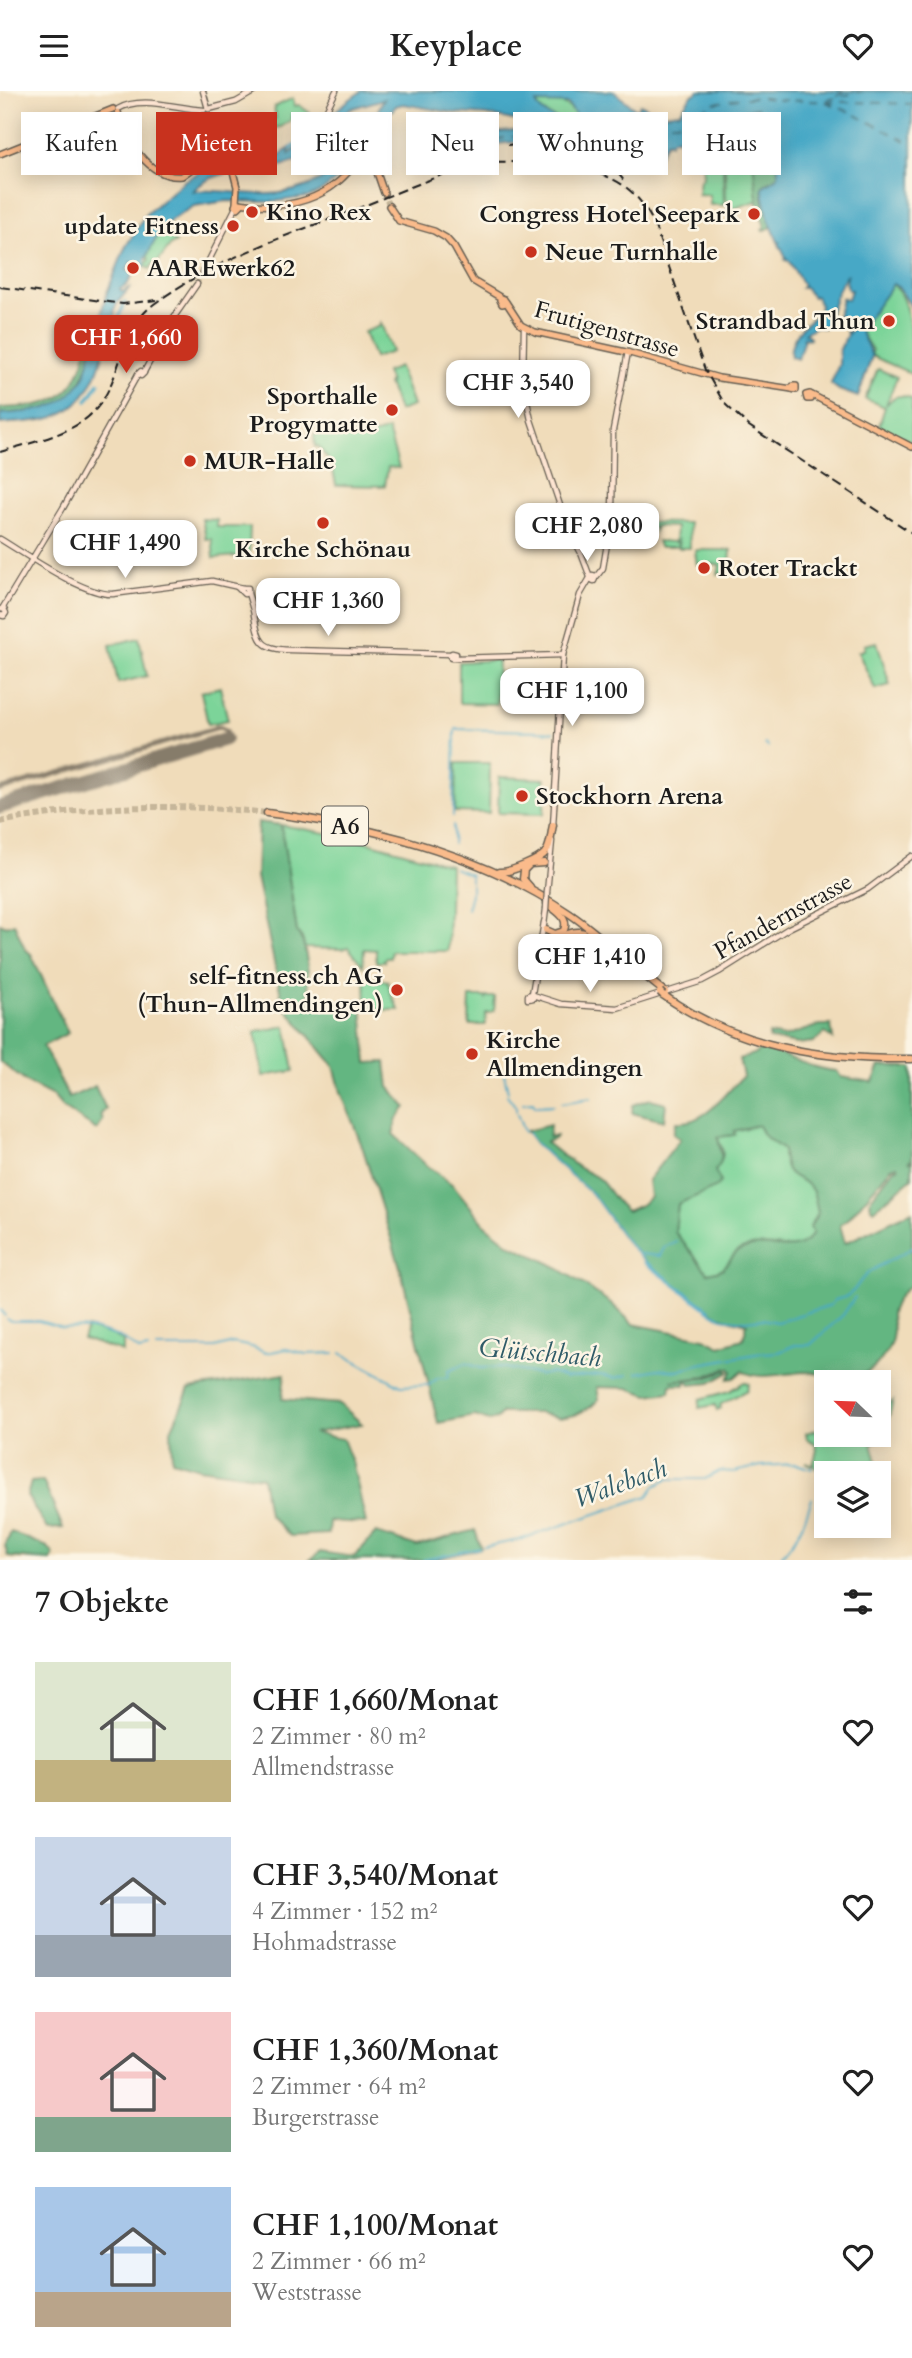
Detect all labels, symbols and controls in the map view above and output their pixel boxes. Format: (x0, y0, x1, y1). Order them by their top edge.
text: Keyplace (389, 24, 523, 68)
icon: menu (35, 27, 73, 65)
icon: heart (839, 27, 877, 65)
chip: Kaufen (21, 112, 142, 175)
chip: Mieten (156, 112, 277, 175)
chip: Filter (291, 112, 392, 175)
chip: Neu (406, 112, 499, 175)
chip: Wohnung (513, 112, 668, 175)
chip: Haus (682, 112, 781, 175)
place label: Kino Rex (266, 196, 371, 229)
place label: Congress Hotel Seepark (479, 198, 740, 231)
marker: Kino Rex (244, 204, 260, 220)
marker: Congress Hotel Seepark (746, 206, 762, 222)
place label: update Fitness (64, 210, 219, 243)
marker: update Fitness (225, 218, 241, 234)
place label: Neue Turnhalle (545, 236, 718, 269)
marker: Neue Turnhalle (523, 244, 539, 260)
place label: AAREwerk62 (147, 252, 295, 285)
marker: AAREwerk62 (125, 260, 141, 276)
street label: Frutigenstrasse (530, 293, 683, 366)
place label: Strandbad Thun (696, 305, 876, 338)
marker: Strandbad Thun (881, 313, 897, 329)
pin: CHF 1,660 (46, 315, 206, 375)
text: CHF 1,660 (70, 322, 182, 353)
pin: CHF 3,540 (438, 361, 598, 420)
text: CHF 3,540 (462, 367, 574, 398)
place label: Sporthalle Progymatte (249, 380, 378, 441)
marker: Sporthalle Progymatte (384, 402, 400, 418)
place label: MUR-Halle (204, 445, 335, 478)
marker: MUR-Halle (182, 453, 198, 469)
pin: CHF 2,080 (507, 503, 667, 563)
text: CHF 2,080 (531, 510, 643, 541)
marker: Kirche Schönau (315, 515, 331, 531)
pin: CHF 1,490 (45, 521, 205, 580)
text: CHF 1,490 (69, 527, 181, 558)
place label: Kirche Schönau (235, 533, 411, 566)
place label: Roter Trackt (718, 552, 858, 585)
marker: Roter Trackt (696, 560, 712, 576)
pin: CHF 1,360 (248, 579, 408, 638)
text: CHF 1,360 (272, 585, 384, 616)
pin: CHF 1,100 (492, 669, 652, 728)
text: CHF 1,100 (516, 675, 628, 706)
place label: Stockhorn Arena (536, 780, 723, 813)
marker: Stockhorn Arena (514, 788, 530, 804)
road number: A6 (322, 807, 368, 845)
street label: Pfandernstrasse (708, 865, 858, 968)
pin: CHF 1,410 (510, 935, 670, 994)
text: CHF 1,410 (534, 941, 646, 972)
place label: self-fitness.ch AG (Thun-Allmendingen) (137, 960, 383, 1021)
marker: self-fitness.ch AG (Thun-Allmendingen) (389, 982, 405, 998)
place label: Kirche Allmendingen (486, 1024, 643, 1085)
marker: Kirche Allmendingen (464, 1046, 480, 1062)
water label: Glütschbach (477, 1330, 603, 1375)
north arrow (814, 1370, 891, 1447)
map controls (814, 1370, 891, 1538)
water label: Walebach (569, 1450, 672, 1516)
button: layers (814, 1461, 891, 1538)
text: 7 Objekte (35, 1582, 169, 1623)
icon: filters (839, 1583, 877, 1621)
text: CHF 1,660/Monat (252, 1680, 498, 1721)
icon: home (91, 1690, 175, 1774)
icon: heart (839, 1713, 877, 1751)
text: 2 Zimmer · 80 m² (252, 1721, 426, 1752)
text: Allmendstrasse (252, 1752, 394, 1783)
text: CHF 3,540/Monat (252, 1855, 498, 1896)
icon: home (91, 1865, 175, 1949)
icon: heart (839, 1888, 877, 1926)
text: 4 Zimmer · 152 m² (252, 1896, 437, 1927)
text: Hohmadstrasse (252, 1927, 397, 1958)
text: CHF 1,360/Monat (252, 2030, 498, 2071)
icon: home (91, 2040, 175, 2124)
icon: heart (839, 2063, 877, 2101)
text: 2 Zimmer · 64 m² (252, 2071, 426, 2102)
text: Burgerstrasse (252, 2102, 380, 2133)
text: CHF 1,100/Monat (252, 2205, 498, 2246)
icon: home (91, 2215, 175, 2299)
icon: heart (839, 2238, 877, 2276)
text: 2 Zimmer · 66 m² (252, 2246, 426, 2277)
text: Weststrasse (252, 2277, 362, 2308)

